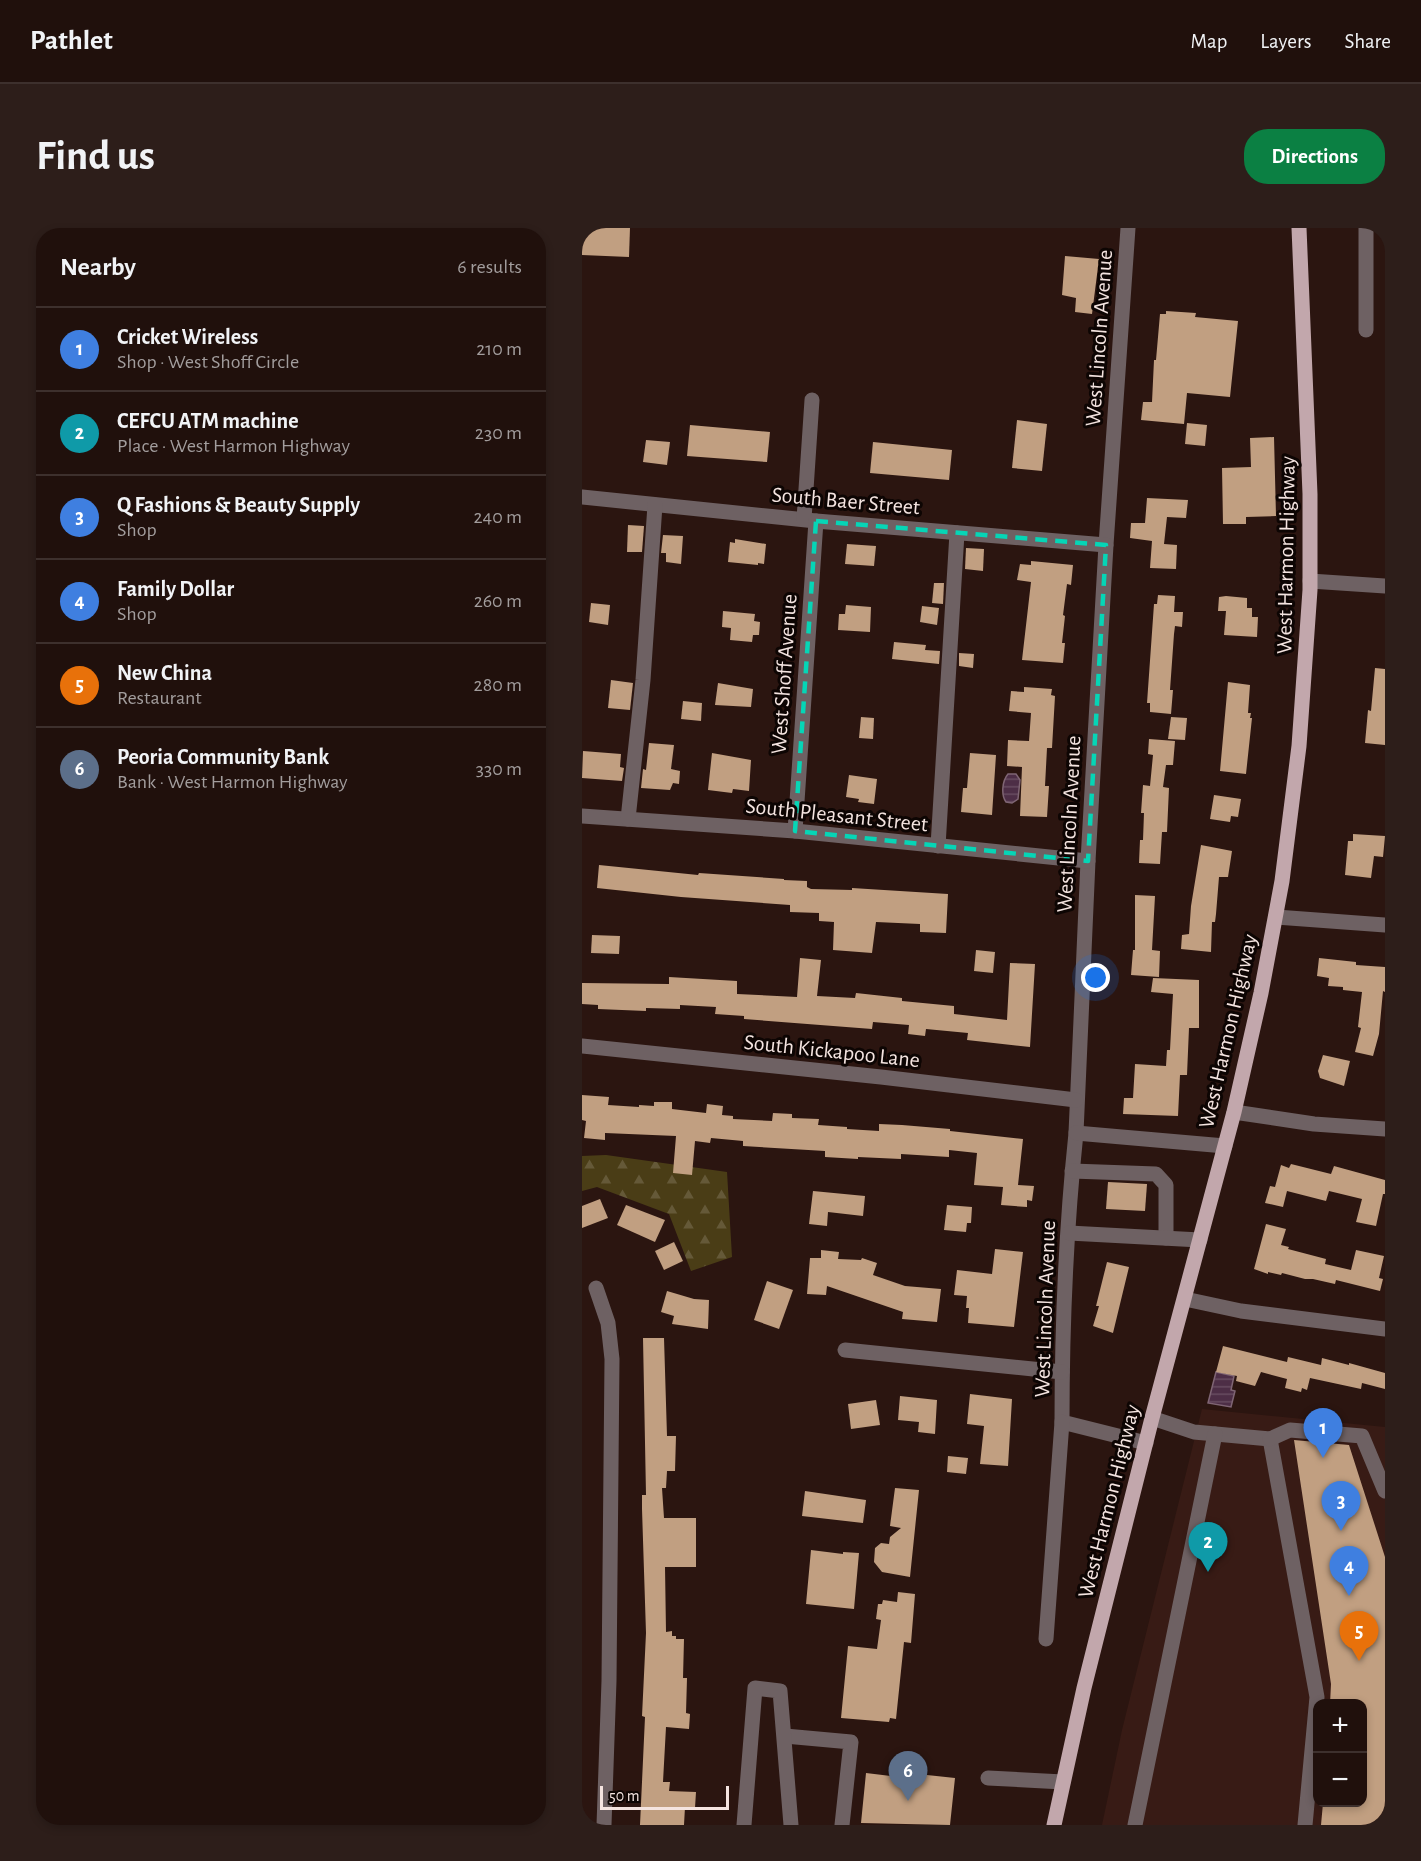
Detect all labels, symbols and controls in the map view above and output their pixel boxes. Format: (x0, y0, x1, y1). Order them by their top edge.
text: Pathlet (30, 27, 113, 55)
text: Map (1191, 31, 1227, 52)
text: Layers (1260, 31, 1311, 52)
text: Share (1344, 31, 1391, 52)
button: Directions (1244, 129, 1385, 184)
text: Find us (36, 135, 155, 177)
street label: West Lincoln Avenue (1082, 249, 1116, 427)
text: Nearby (60, 254, 136, 280)
text: 6 results (457, 257, 522, 277)
text: Cricket Wireless (117, 326, 258, 348)
text: 1 (76, 339, 83, 359)
text: 210 m (476, 339, 522, 359)
text: Shop · West Shoff Circle (117, 352, 299, 372)
text: CEFCU ATM machine (117, 410, 299, 432)
text: 2 (75, 423, 84, 443)
text: 230 m (475, 423, 522, 443)
text: Place · West Harmon Highway (117, 436, 350, 456)
street label: West Harmon Highway (1273, 455, 1299, 654)
street label: South Baer Street (771, 484, 921, 518)
text: Q Fashions & Beauty Supply (117, 494, 360, 516)
text: 3 (75, 507, 84, 527)
text: 240 m (473, 507, 522, 527)
text: Shop (117, 520, 157, 540)
text: Family Dollar (117, 578, 234, 600)
text: 4 (74, 591, 85, 611)
text: 260 m (474, 591, 522, 611)
street label: West Shoff Avenue (767, 593, 801, 755)
text: Shop (117, 604, 157, 624)
text: New China (117, 662, 212, 684)
text: 5 (75, 675, 84, 695)
text: 280 m (474, 675, 522, 695)
text: Restaurant (117, 688, 202, 708)
street label: West Lincoln Avenue (1053, 735, 1085, 913)
text: Peoria Community Bank (117, 746, 329, 768)
text: 6 (75, 759, 84, 779)
text: 330 m (476, 759, 522, 779)
text: Bank · West Harmon Highway (117, 772, 348, 792)
street label: South Pleasant Street (745, 794, 929, 836)
street label: West Harmon Highway (1195, 932, 1261, 1130)
your location (1081, 963, 1110, 992)
street label: South Kickapoo Lane (743, 1031, 921, 1071)
street label: West Lincoln Avenue (1031, 1220, 1059, 1398)
street label: West Harmon Highway (1074, 1402, 1144, 1600)
pin: 1 (1304, 1408, 1342, 1458)
pin: 3 (1322, 1482, 1360, 1531)
pin: 2 (1188, 1522, 1228, 1572)
pin: 4 (1330, 1546, 1368, 1596)
pin: 5 (1340, 1612, 1378, 1661)
map controls (1313, 1699, 1367, 1807)
button: + (1313, 1699, 1367, 1753)
pin: 6 (888, 1752, 928, 1801)
button: − (1313, 1753, 1367, 1807)
scale bar (600, 1783, 729, 1810)
text: 50 m (609, 1788, 640, 1804)

